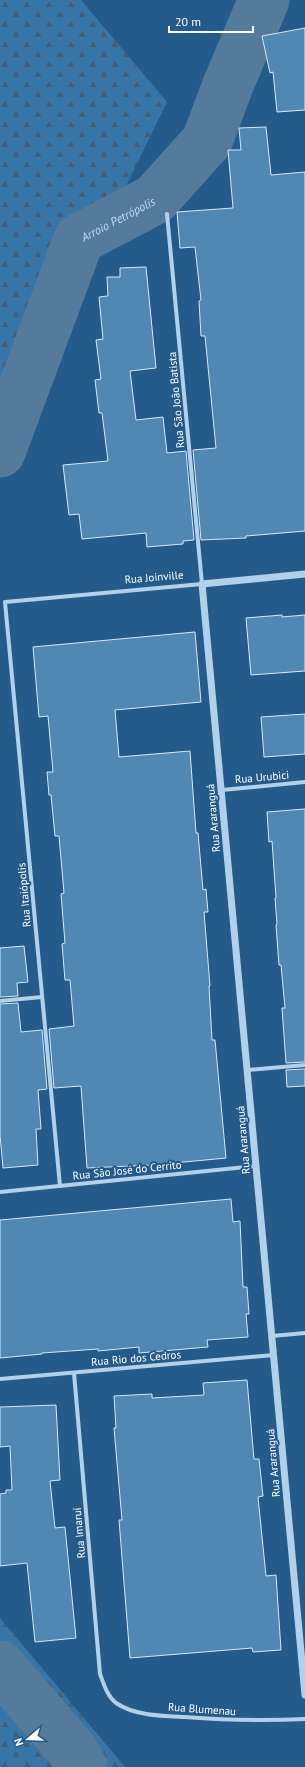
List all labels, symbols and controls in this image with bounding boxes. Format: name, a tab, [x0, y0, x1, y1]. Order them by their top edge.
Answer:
scale bar	[169, 8, 253, 34]
text: 20 m	[175, 14, 201, 29]
water label: Arroio Petrópolis	[77, 193, 158, 245]
street label: Rua São João Batista	[165, 351, 187, 449]
street label: Rua Joinville	[124, 567, 184, 587]
street label: Rua Urubici	[234, 768, 290, 786]
street label: Rua Araranguá	[203, 783, 223, 853]
street label: Rua Itaiópolis	[14, 862, 34, 928]
street label: Rua Araranguá	[233, 1105, 253, 1175]
street label: Rua São José do Cerrito	[72, 1157, 182, 1183]
street label: Rua Rio dos Cedros	[90, 1347, 182, 1369]
street label: Rua Araranguá	[263, 1428, 283, 1498]
street label: Rua Imaruí	[70, 1507, 88, 1559]
street label: Rua Blumenau	[167, 1700, 237, 1718]
north arrow	[8, 1719, 48, 1759]
text: N	[11, 1737, 26, 1748]

